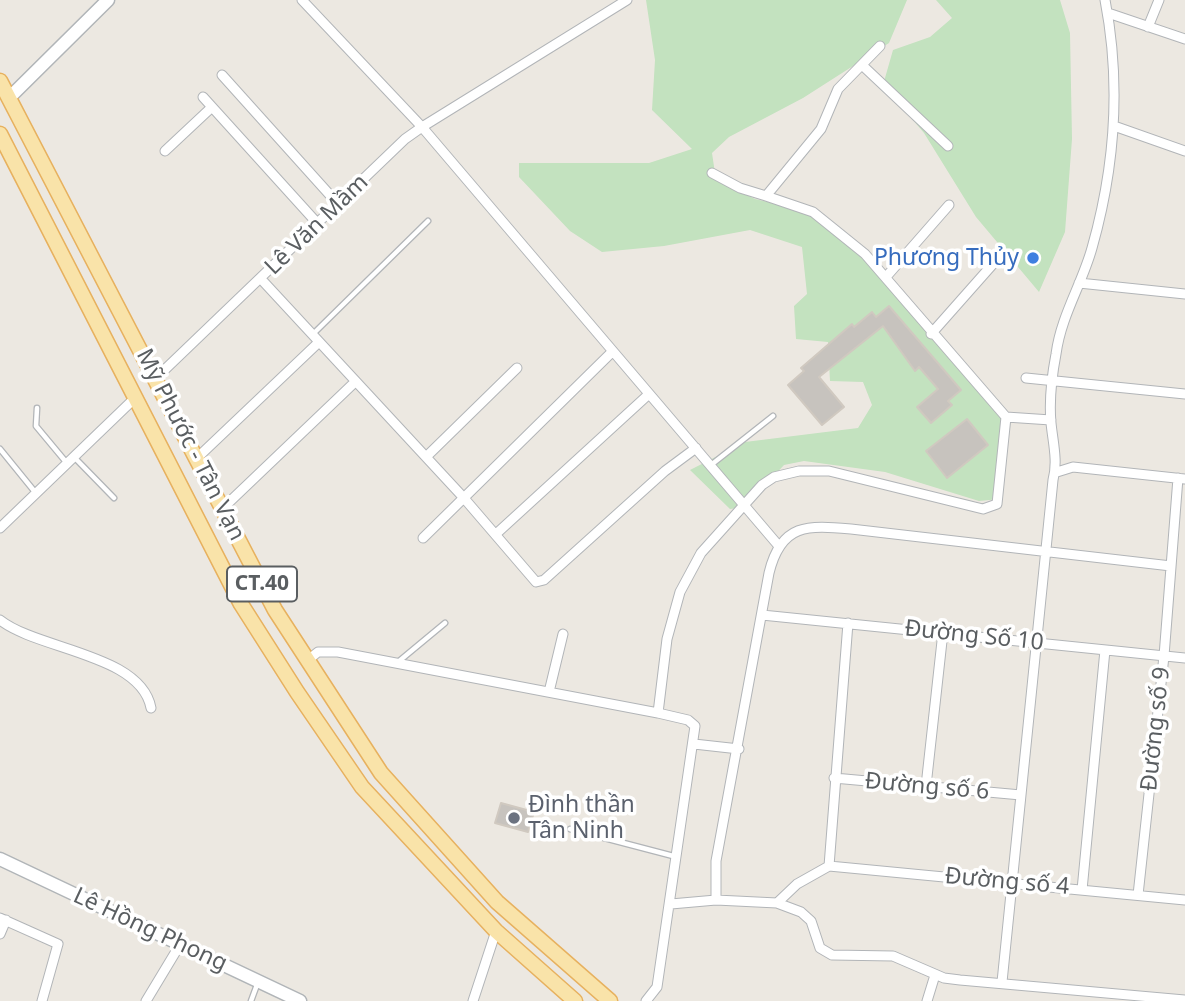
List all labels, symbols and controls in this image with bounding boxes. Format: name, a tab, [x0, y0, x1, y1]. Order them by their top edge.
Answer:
street label: Lê Văn Mầm	[260, 169, 374, 281]
place label: Phương Thủy	[874, 244, 1019, 272]
marker: Phương Thủy	[1025, 250, 1041, 266]
street label: Mỹ Phước - Tân Vạn	[130, 345, 250, 545]
road number: CT.40	[227, 566, 297, 602]
street label: Đường Số 10	[903, 615, 1045, 657]
street label: Đường số 9	[1136, 665, 1176, 793]
street label: Đường số 6	[864, 768, 990, 806]
place label: Đình thần Tân Ninh	[528, 791, 635, 845]
marker: Đình thần Tân Ninh	[506, 810, 522, 826]
street label: Đường số 4	[944, 863, 1070, 901]
street label: Lê Hồng Phong	[69, 882, 231, 978]

